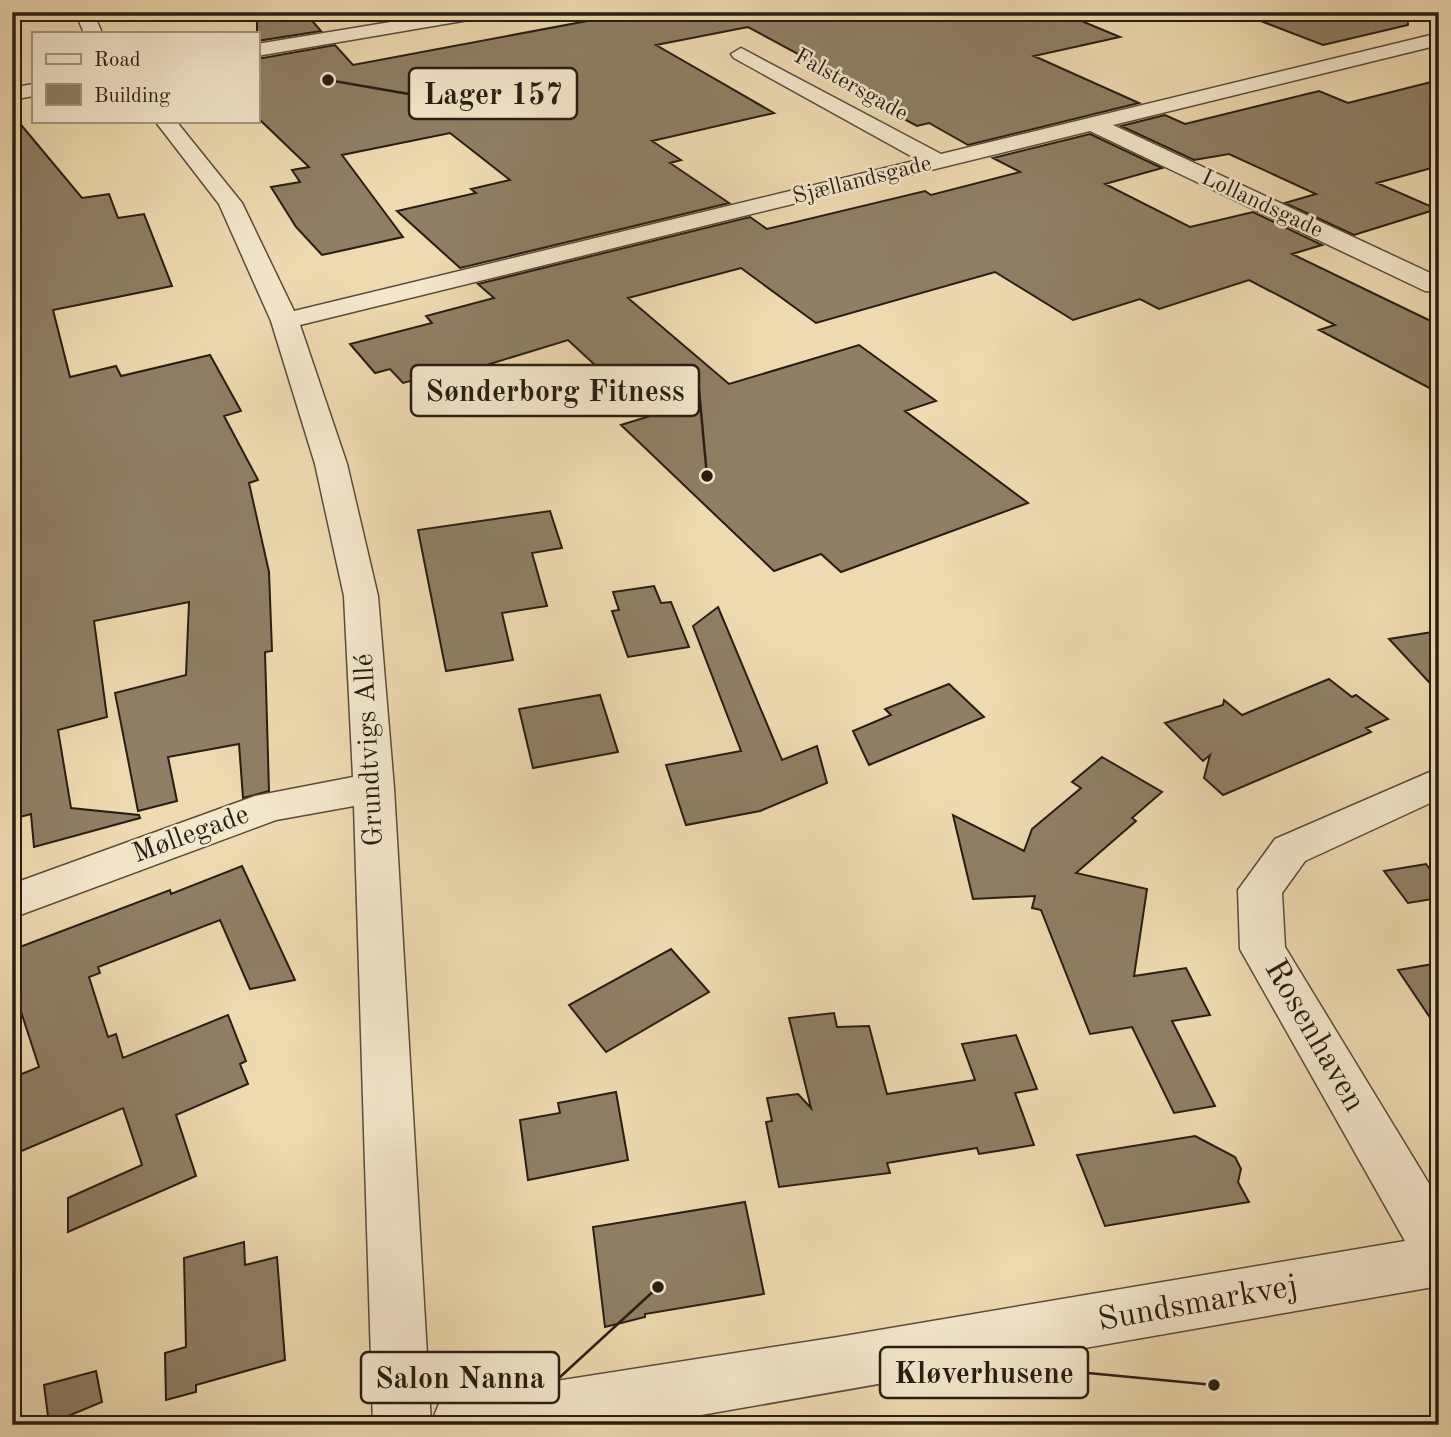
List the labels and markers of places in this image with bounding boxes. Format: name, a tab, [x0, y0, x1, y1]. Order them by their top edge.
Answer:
callout: Lager 157	[409, 68, 577, 119]
callout: Sønderborg Fitness	[411, 365, 699, 416]
callout: Kløverhusene	[880, 1347, 1088, 1398]
callout: Salon Nanna	[361, 1352, 559, 1403]

